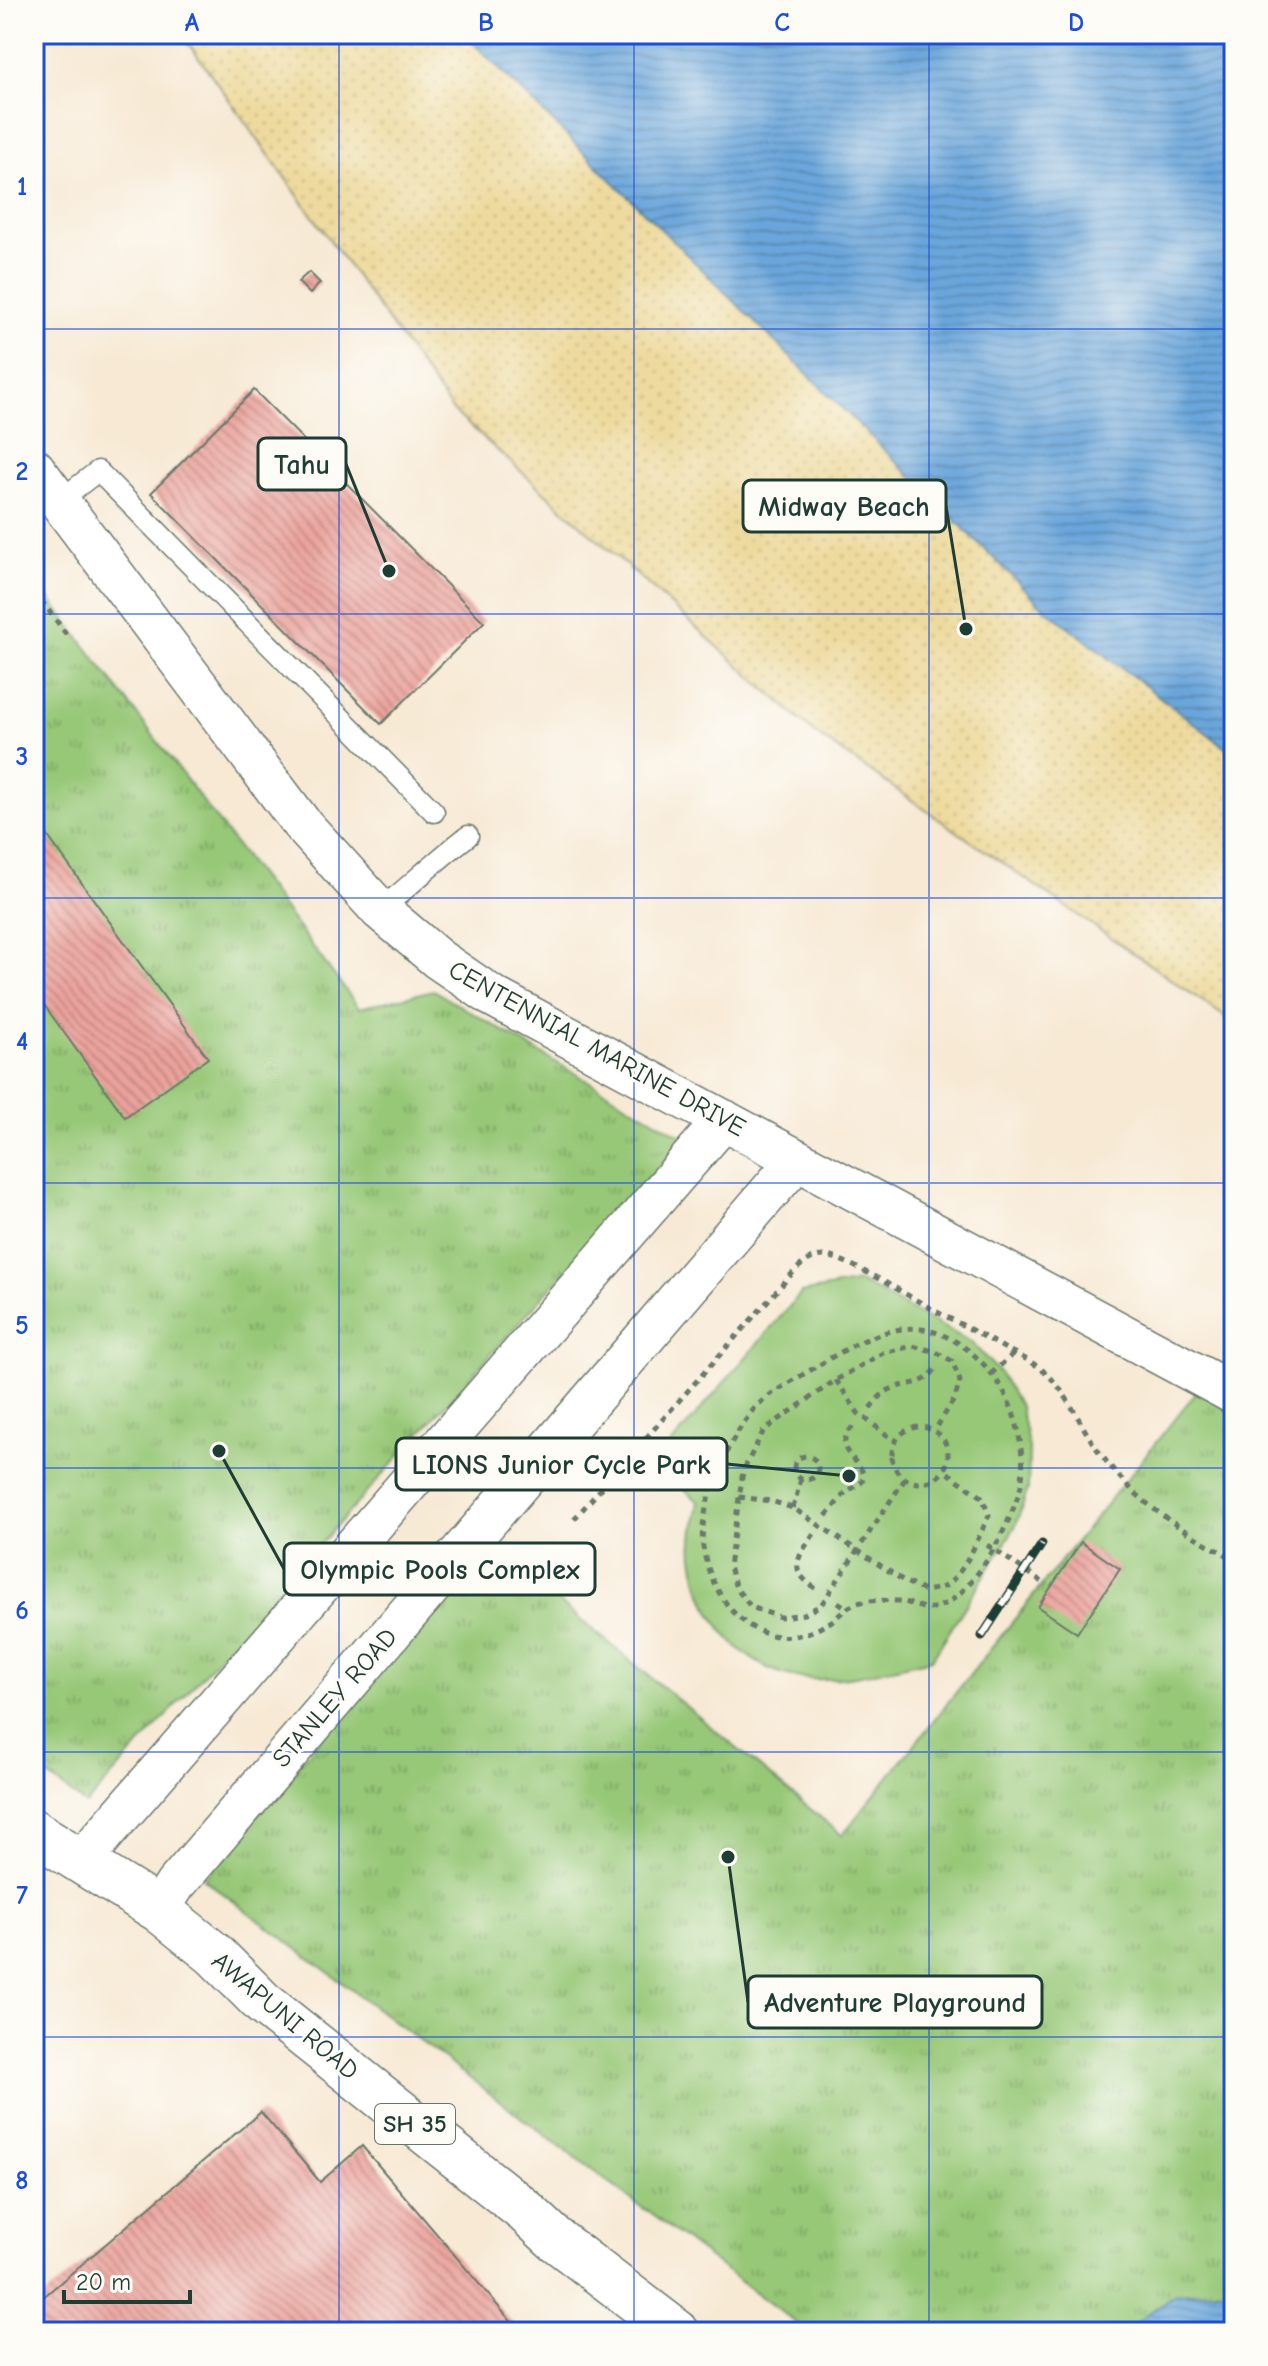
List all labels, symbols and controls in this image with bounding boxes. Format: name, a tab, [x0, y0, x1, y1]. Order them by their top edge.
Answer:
text: A	[185, 8, 200, 38]
text: B	[478, 8, 494, 38]
text: C	[774, 8, 790, 38]
text: D	[1068, 8, 1084, 38]
text: 1	[17, 172, 27, 202]
callout: Tahu	[258, 438, 346, 490]
text: Tahu	[274, 449, 330, 481]
text: 2	[16, 457, 28, 487]
callout: Midway Beach	[743, 480, 946, 532]
text: Midway Beach	[758, 491, 930, 523]
text: 3	[16, 742, 28, 772]
street label: CENTENNIAL MARINE DRIVE	[443, 955, 751, 1143]
text: 4	[16, 1027, 28, 1057]
text: 5	[15, 1311, 29, 1341]
callout: LIONS Junior Cycle Park	[396, 1438, 727, 1490]
text: LIONS Junior Cycle Park	[411, 1449, 711, 1481]
callout: Olympic Pools Complex	[284, 1543, 595, 1595]
text: Olympic Pools Complex	[300, 1554, 580, 1586]
text: 6	[15, 1596, 29, 1626]
street label: STANLEY ROAD	[266, 1622, 404, 1774]
text: 7	[16, 1881, 28, 1911]
street label: AWAPUNI ROAD	[206, 1946, 364, 2086]
callout: Adventure Playground	[748, 1976, 1042, 2028]
text: Adventure Playground	[764, 1987, 1026, 2019]
road number: SH 35	[375, 2104, 455, 2144]
text: 8	[15, 2166, 29, 2196]
scale bar	[64, 2254, 190, 2304]
text: 20 m	[76, 2268, 131, 2296]

